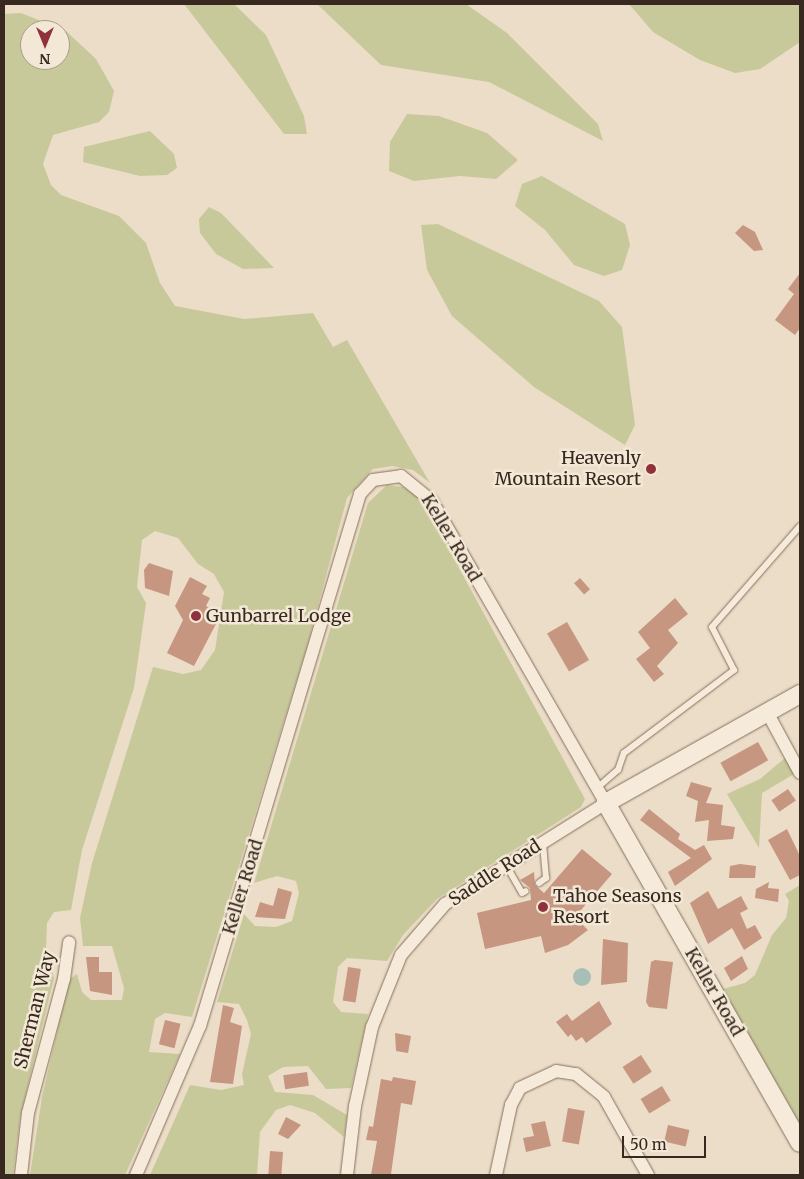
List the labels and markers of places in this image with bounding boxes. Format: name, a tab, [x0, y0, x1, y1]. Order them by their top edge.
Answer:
place label: Heavenly Mountain Resort	[495, 448, 641, 490]
marker: Heavenly Mountain Resort	[645, 463, 657, 475]
place label: Gunbarrel Lodge	[206, 605, 351, 627]
marker: Gunbarrel Lodge	[190, 610, 202, 622]
place label: Tahoe Seasons Resort	[553, 886, 682, 929]
marker: Tahoe Seasons Resort	[537, 901, 549, 913]

